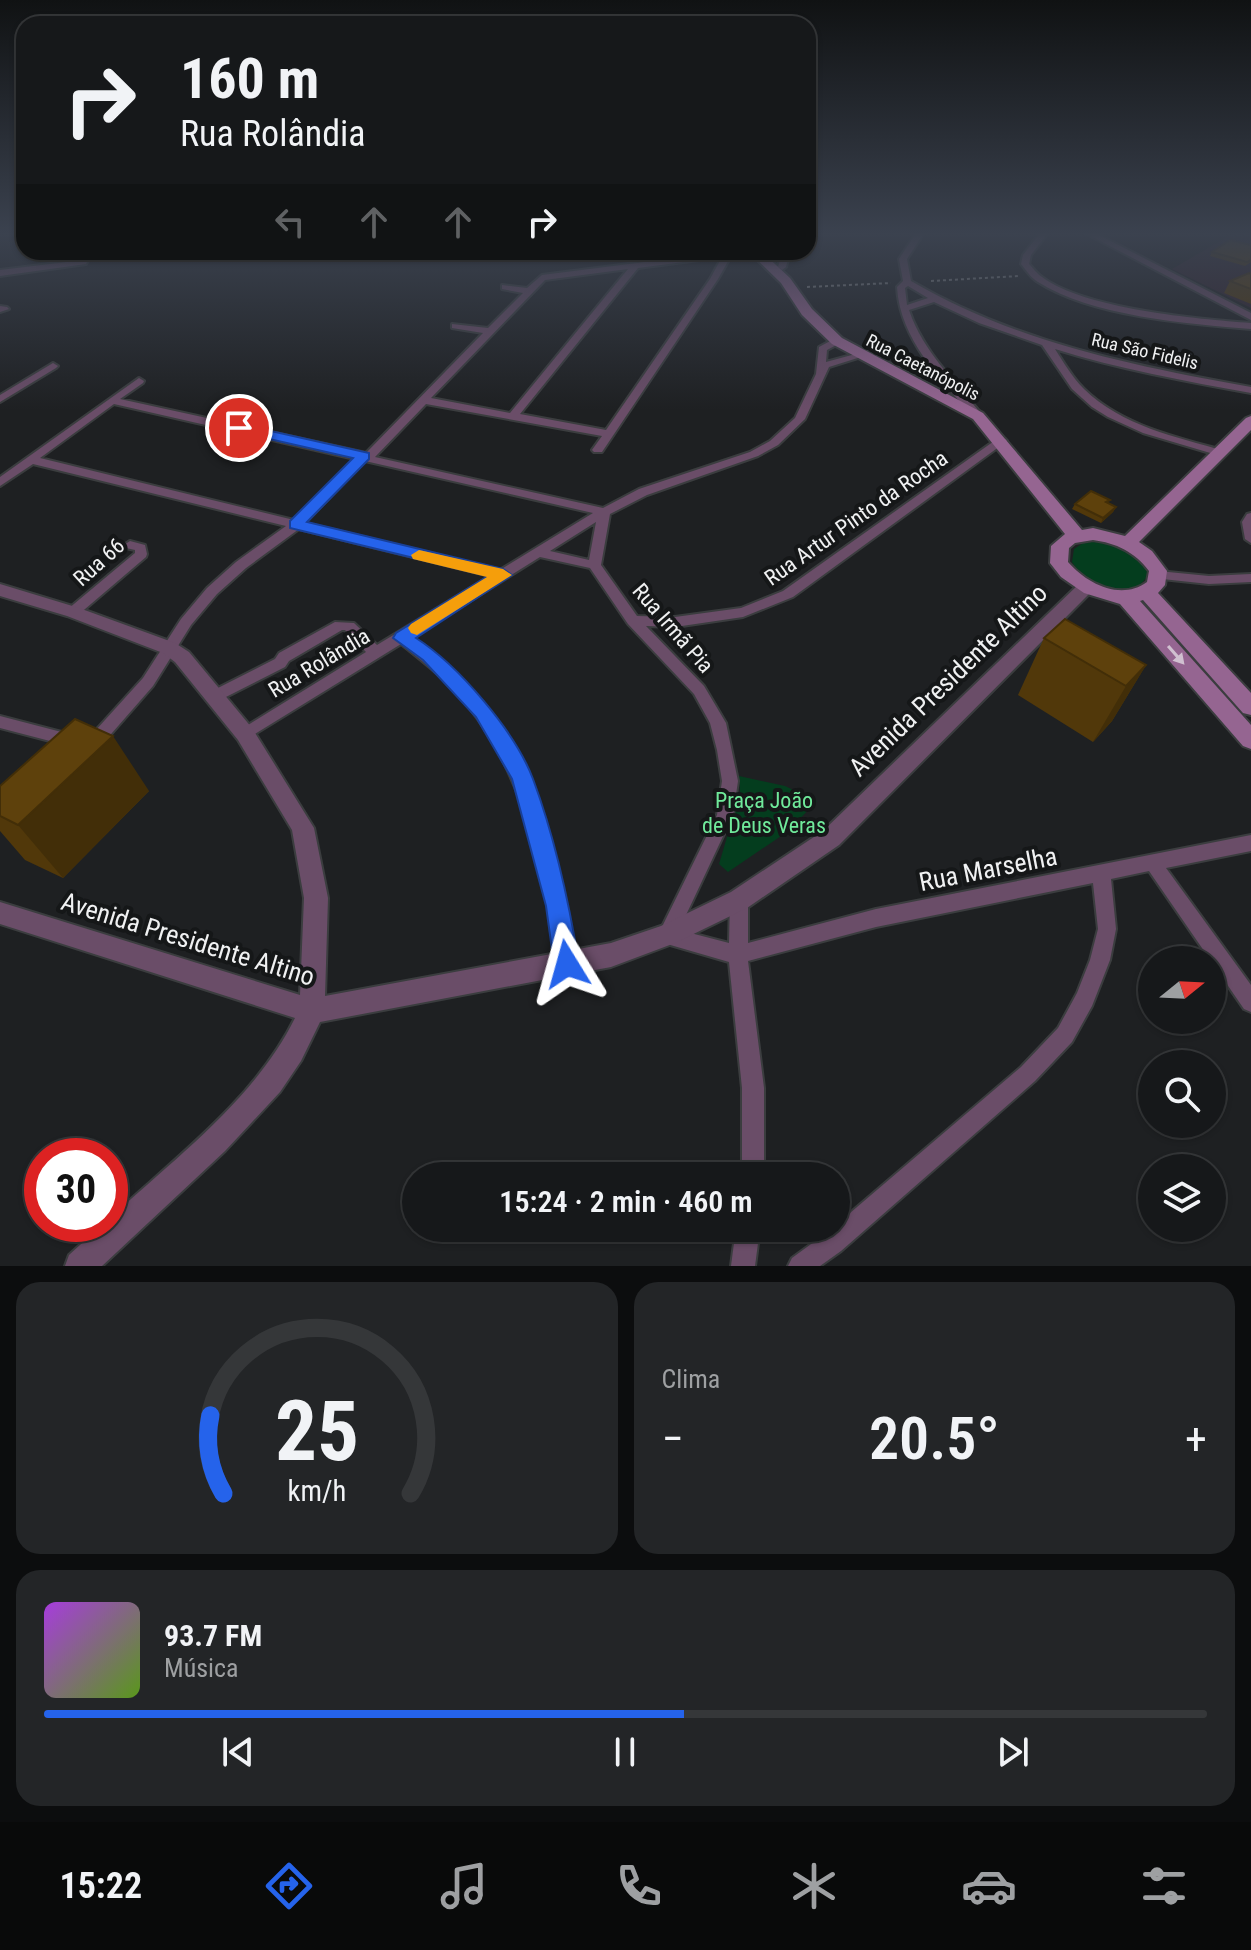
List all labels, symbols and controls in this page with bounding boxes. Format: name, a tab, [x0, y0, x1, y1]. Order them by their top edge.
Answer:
text: 160 m	[180, 46, 319, 112]
icon: right	[48, 48, 152, 152]
text: Rua Rolândia	[180, 113, 366, 155]
icon: left	[268, 200, 312, 244]
icon: ahead	[352, 200, 396, 244]
icon: ahead	[436, 200, 480, 244]
icon: right	[520, 200, 564, 244]
street label: Rua Caetanópolis	[863, 329, 983, 405]
street label: Rua São Fidelis	[1090, 329, 1200, 373]
pin	[205, 394, 273, 462]
icon: arrive	[217, 406, 261, 450]
street label: Rua Artur Pinto da Rocha	[760, 445, 952, 591]
street label: Rua 66	[68, 533, 130, 591]
street label: Rua Irmã Pia	[627, 578, 719, 678]
street label: Avenida Presidente Altino	[843, 578, 1053, 782]
street label: Rua Rolândia	[264, 623, 374, 703]
one-way arrow	[1167, 646, 1185, 665]
park label: Praça João de Deus Veras	[702, 788, 826, 838]
street label: Rua Marselha	[917, 841, 1059, 897]
street label: Avenida Presidente Altino	[58, 886, 318, 992]
position arrow	[525, 922, 609, 1006]
north arrow	[1138, 946, 1226, 1034]
map controls	[1138, 946, 1226, 1242]
button: search	[1138, 1050, 1226, 1138]
speed limit sign: 30	[24, 1138, 128, 1242]
button: layers	[1138, 1154, 1226, 1242]
text: 15:24 · 2 min · 460 m	[499, 1184, 753, 1219]
text: Clima	[662, 1364, 720, 1394]
text: 25	[275, 1383, 359, 1480]
text: 20.5°	[869, 1403, 1000, 1474]
text: −	[662, 1413, 684, 1465]
text: +	[1185, 1413, 1207, 1465]
text: km/h	[287, 1474, 346, 1508]
text: 93.7 FM	[164, 1618, 262, 1653]
text: Música	[164, 1653, 239, 1683]
icon: previous	[216, 1730, 260, 1774]
icon: pause	[603, 1730, 647, 1774]
icon: next	[991, 1730, 1035, 1774]
icon: directions	[261, 1858, 317, 1914]
icon: music	[436, 1858, 492, 1914]
icon: phone	[611, 1858, 667, 1914]
icon: climate	[786, 1858, 842, 1914]
icon: car	[961, 1858, 1017, 1914]
icon: filters	[1136, 1858, 1192, 1914]
text: 15:22	[59, 1865, 142, 1907]

